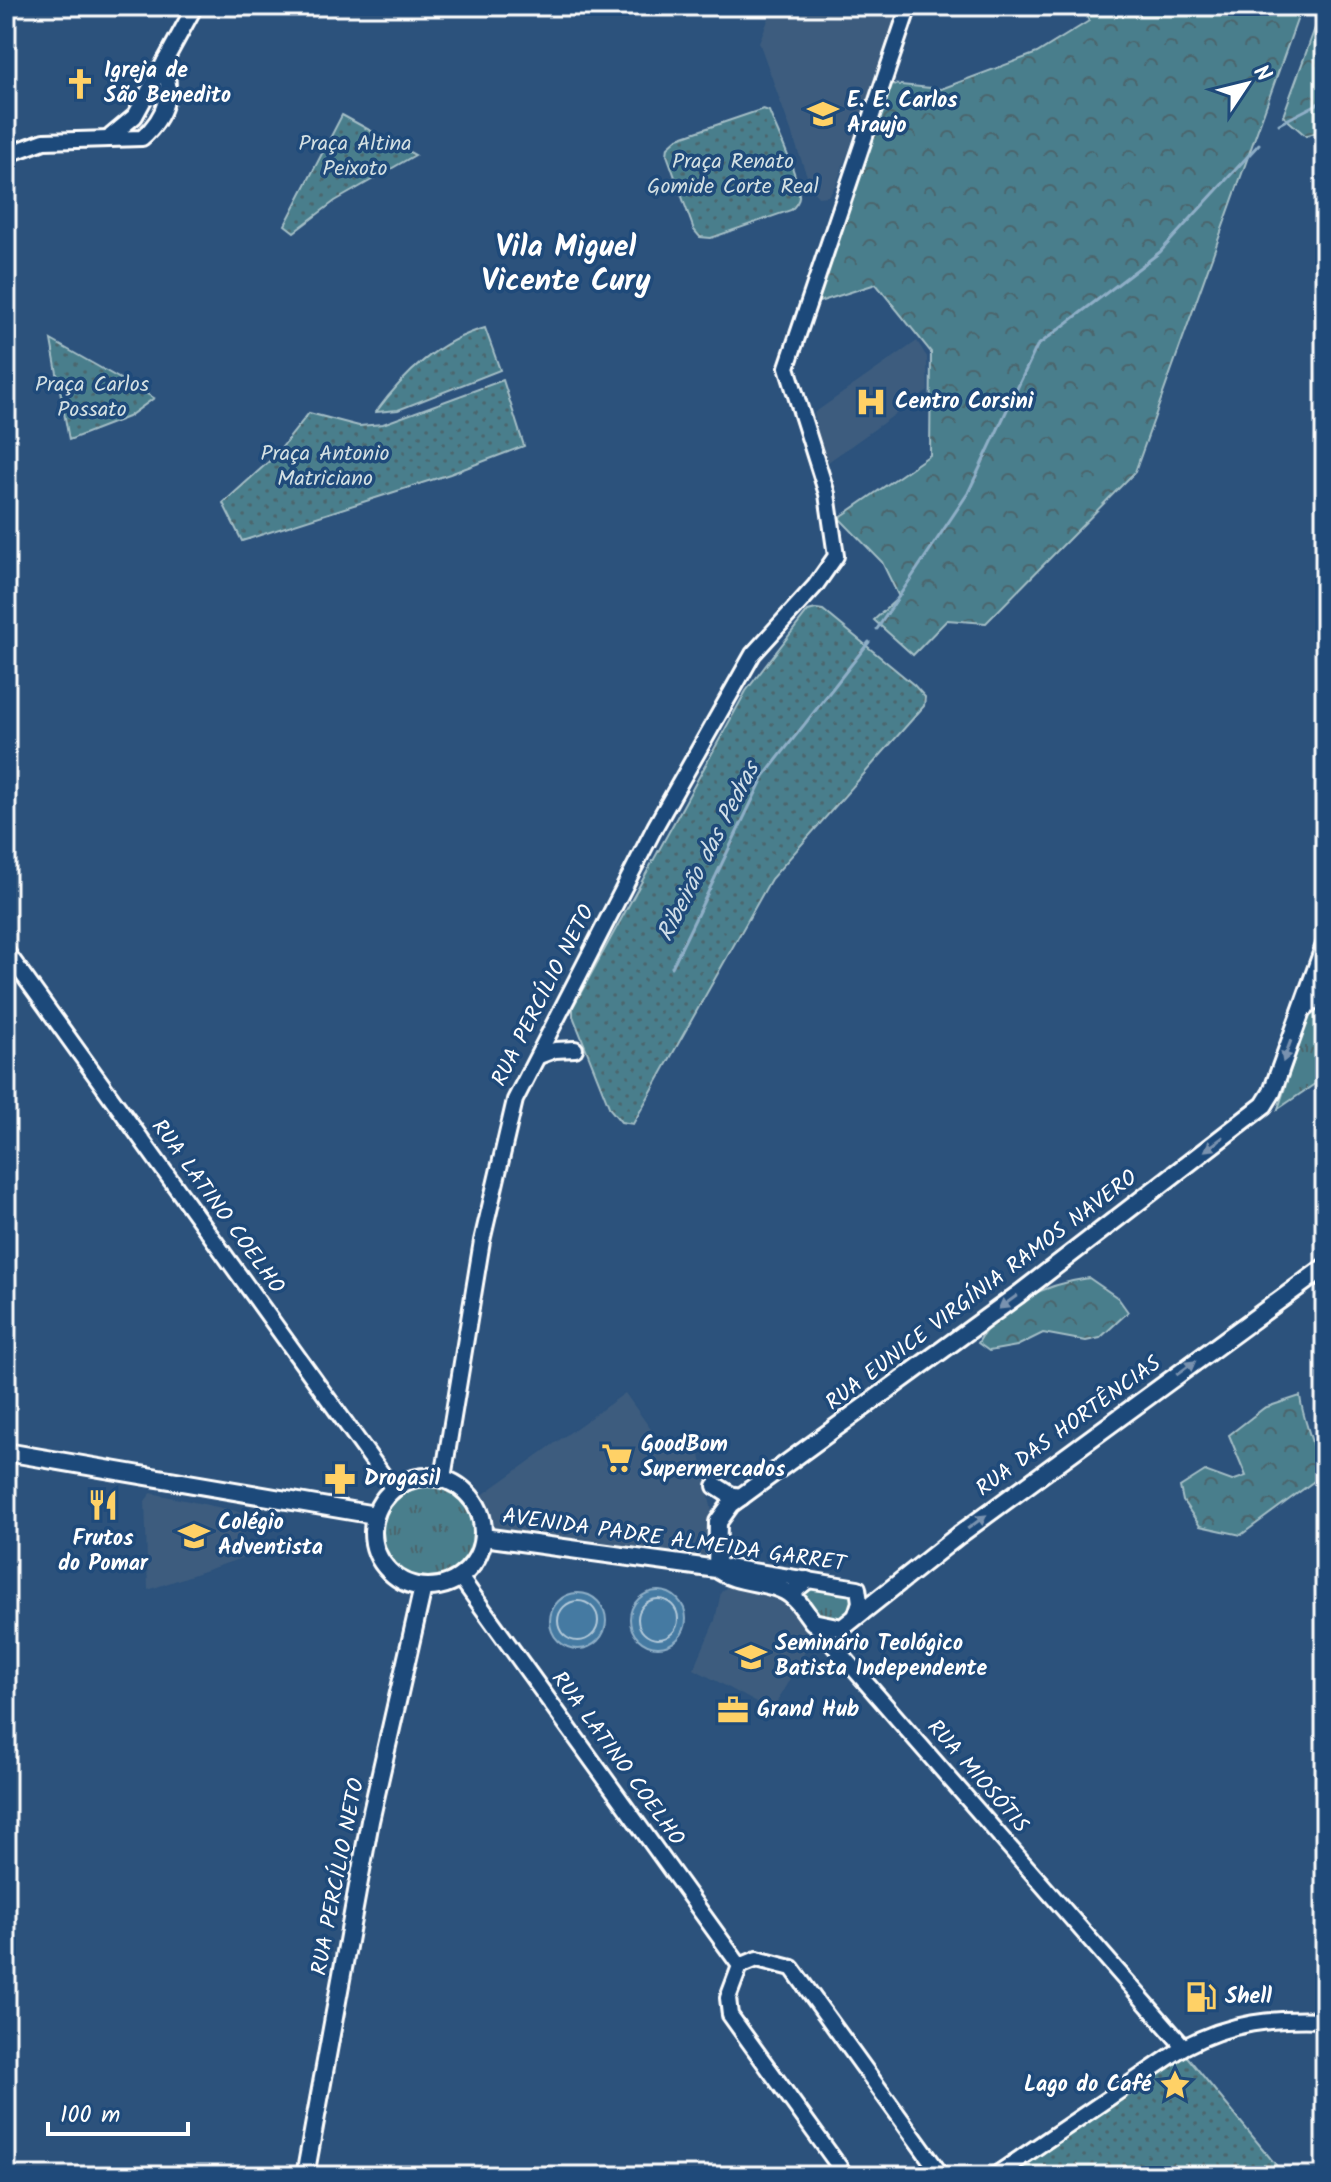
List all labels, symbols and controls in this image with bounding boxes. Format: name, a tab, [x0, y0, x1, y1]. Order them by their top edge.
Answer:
north arrow	[1207, 44, 1287, 124]
place label: Igreja de São Benedito	[104, 54, 231, 114]
text: N	[1243, 58, 1280, 90]
church icon: Igreja de São Benedito	[63, 67, 97, 101]
place label: E. E. Carlos Araujo	[847, 84, 958, 144]
school or university icon: E. E. Carlos Araujo	[806, 97, 840, 131]
park label: Praça Altina Peixoto	[298, 127, 412, 187]
park label: Praça Renato Gomide Corte Real	[647, 145, 820, 205]
district label: Vila Miguel Vicente Cury	[482, 224, 651, 306]
park label: Praça Carlos Possato	[35, 368, 150, 428]
hospital icon: Centro Corsini	[854, 385, 888, 419]
place label: Centro Corsini	[895, 385, 1035, 420]
park label: Praça Antonio Matriciano	[260, 437, 390, 497]
water label: Ribeirão das Pedras	[647, 753, 772, 949]
street label: RUA PERCÍLIO NETO	[483, 898, 605, 1093]
one-way arrow	[1280, 1040, 1293, 1064]
street label: RUA LATINO COELHO	[141, 1112, 293, 1302]
one-way arrow	[1204, 1136, 1225, 1151]
street label: RUA EUNICE VIRGÍNIA RAMOS NAVERO	[818, 1161, 1146, 1420]
one-way arrow	[997, 1293, 1018, 1309]
street label: RUA DAS HORTÊNCIAS	[969, 1347, 1169, 1506]
one-way arrow	[1176, 1361, 1196, 1377]
place label: GoodBom Supermercados	[641, 1428, 786, 1488]
supermarket icon: GoodBom Supermercados	[600, 1441, 634, 1475]
pharmacy icon: Drogasil	[323, 1462, 357, 1496]
place label: Drogasil	[364, 1462, 440, 1497]
restaurant icon: Frutos do Pomar	[86, 1488, 120, 1522]
street label: AVENIDA PADRE ALMEIDA GARRET	[500, 1500, 850, 1583]
place label: Colégio Adventista	[218, 1506, 323, 1566]
one-way arrow	[966, 1515, 987, 1531]
school or university icon: Colégio Adventista	[177, 1519, 211, 1553]
place label: Frutos do Pomar	[58, 1522, 149, 1582]
place label: Seminário Teológico Batista Independente	[775, 1627, 988, 1687]
school or university icon: Seminário Teológico Batista Independente	[734, 1640, 768, 1674]
street label: RUA LATINO COELHO	[541, 1664, 693, 1854]
office icon: Grand Hub	[716, 1693, 750, 1727]
place label: Grand Hub	[757, 1693, 859, 1728]
street label: RUA MIOSÓTIS	[917, 1712, 1037, 1842]
street label: RUA PERCÍLIO NETO	[303, 1775, 375, 1979]
fuel station icon: Shell	[1184, 1980, 1218, 2014]
place label: Shell	[1225, 1980, 1272, 2015]
place label: Lago do Café	[1024, 2068, 1152, 2103]
place icon: Lago do Café	[1158, 2068, 1192, 2102]
scale bar	[48, 2086, 188, 2136]
text: 100 m	[60, 2096, 120, 2135]

